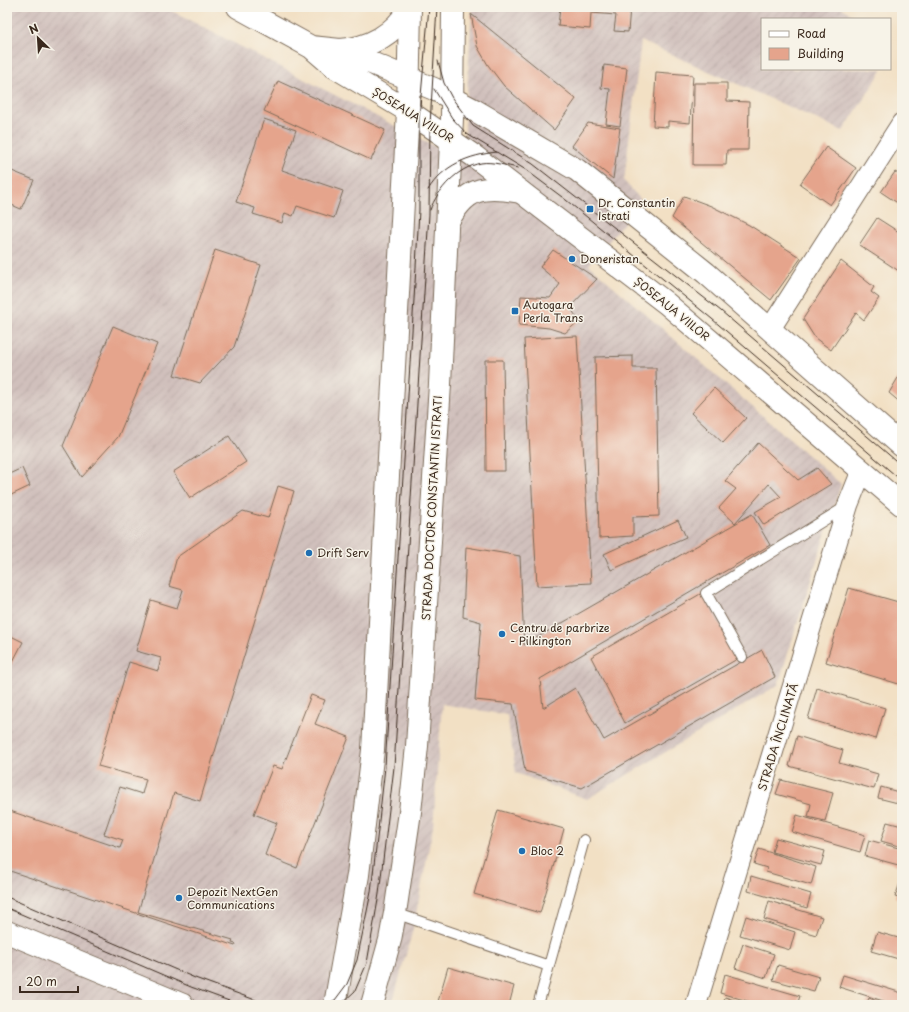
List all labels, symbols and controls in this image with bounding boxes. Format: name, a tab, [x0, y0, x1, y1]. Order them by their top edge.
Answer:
north arrow	[18, 18, 58, 58]
legend	[761, 18, 891, 70]
text: N	[26, 19, 41, 38]
text: Road	[797, 24, 826, 42]
text: Building	[797, 44, 844, 62]
street label: ȘOSEAUA VIILOR	[369, 83, 457, 146]
place label: Dr. Constantin Istrati	[598, 194, 675, 224]
marker: Dr. Constantin Istrati	[585, 204, 595, 214]
place label: Doneristan	[580, 250, 639, 267]
marker: Doneristan	[567, 254, 577, 264]
street label: ȘOSEAUA VIILOR	[631, 273, 714, 345]
place label: Autogara Perla Trans	[523, 296, 583, 326]
marker: Autogara Perla Trans	[510, 306, 520, 316]
street label: STRADA DOCTOR CONSTANTIN ISTRATI	[417, 395, 446, 621]
place label: Drift Serv	[317, 544, 369, 561]
marker: Drift Serv	[304, 548, 314, 558]
place label: Centru de parbrize - Pilkington	[510, 619, 610, 649]
marker: Centru de parbrize - Pilkington	[497, 629, 507, 639]
street label: STRADA ÎNCLINATĂ	[753, 681, 802, 793]
place label: Bloc 2	[530, 842, 564, 859]
marker: Bloc 2	[517, 846, 527, 856]
place label: Depozit NextGen Communications	[187, 883, 278, 913]
marker: Depozit NextGen Communications	[174, 893, 184, 903]
scale bar	[20, 968, 78, 994]
text: 20 m	[26, 972, 57, 990]

